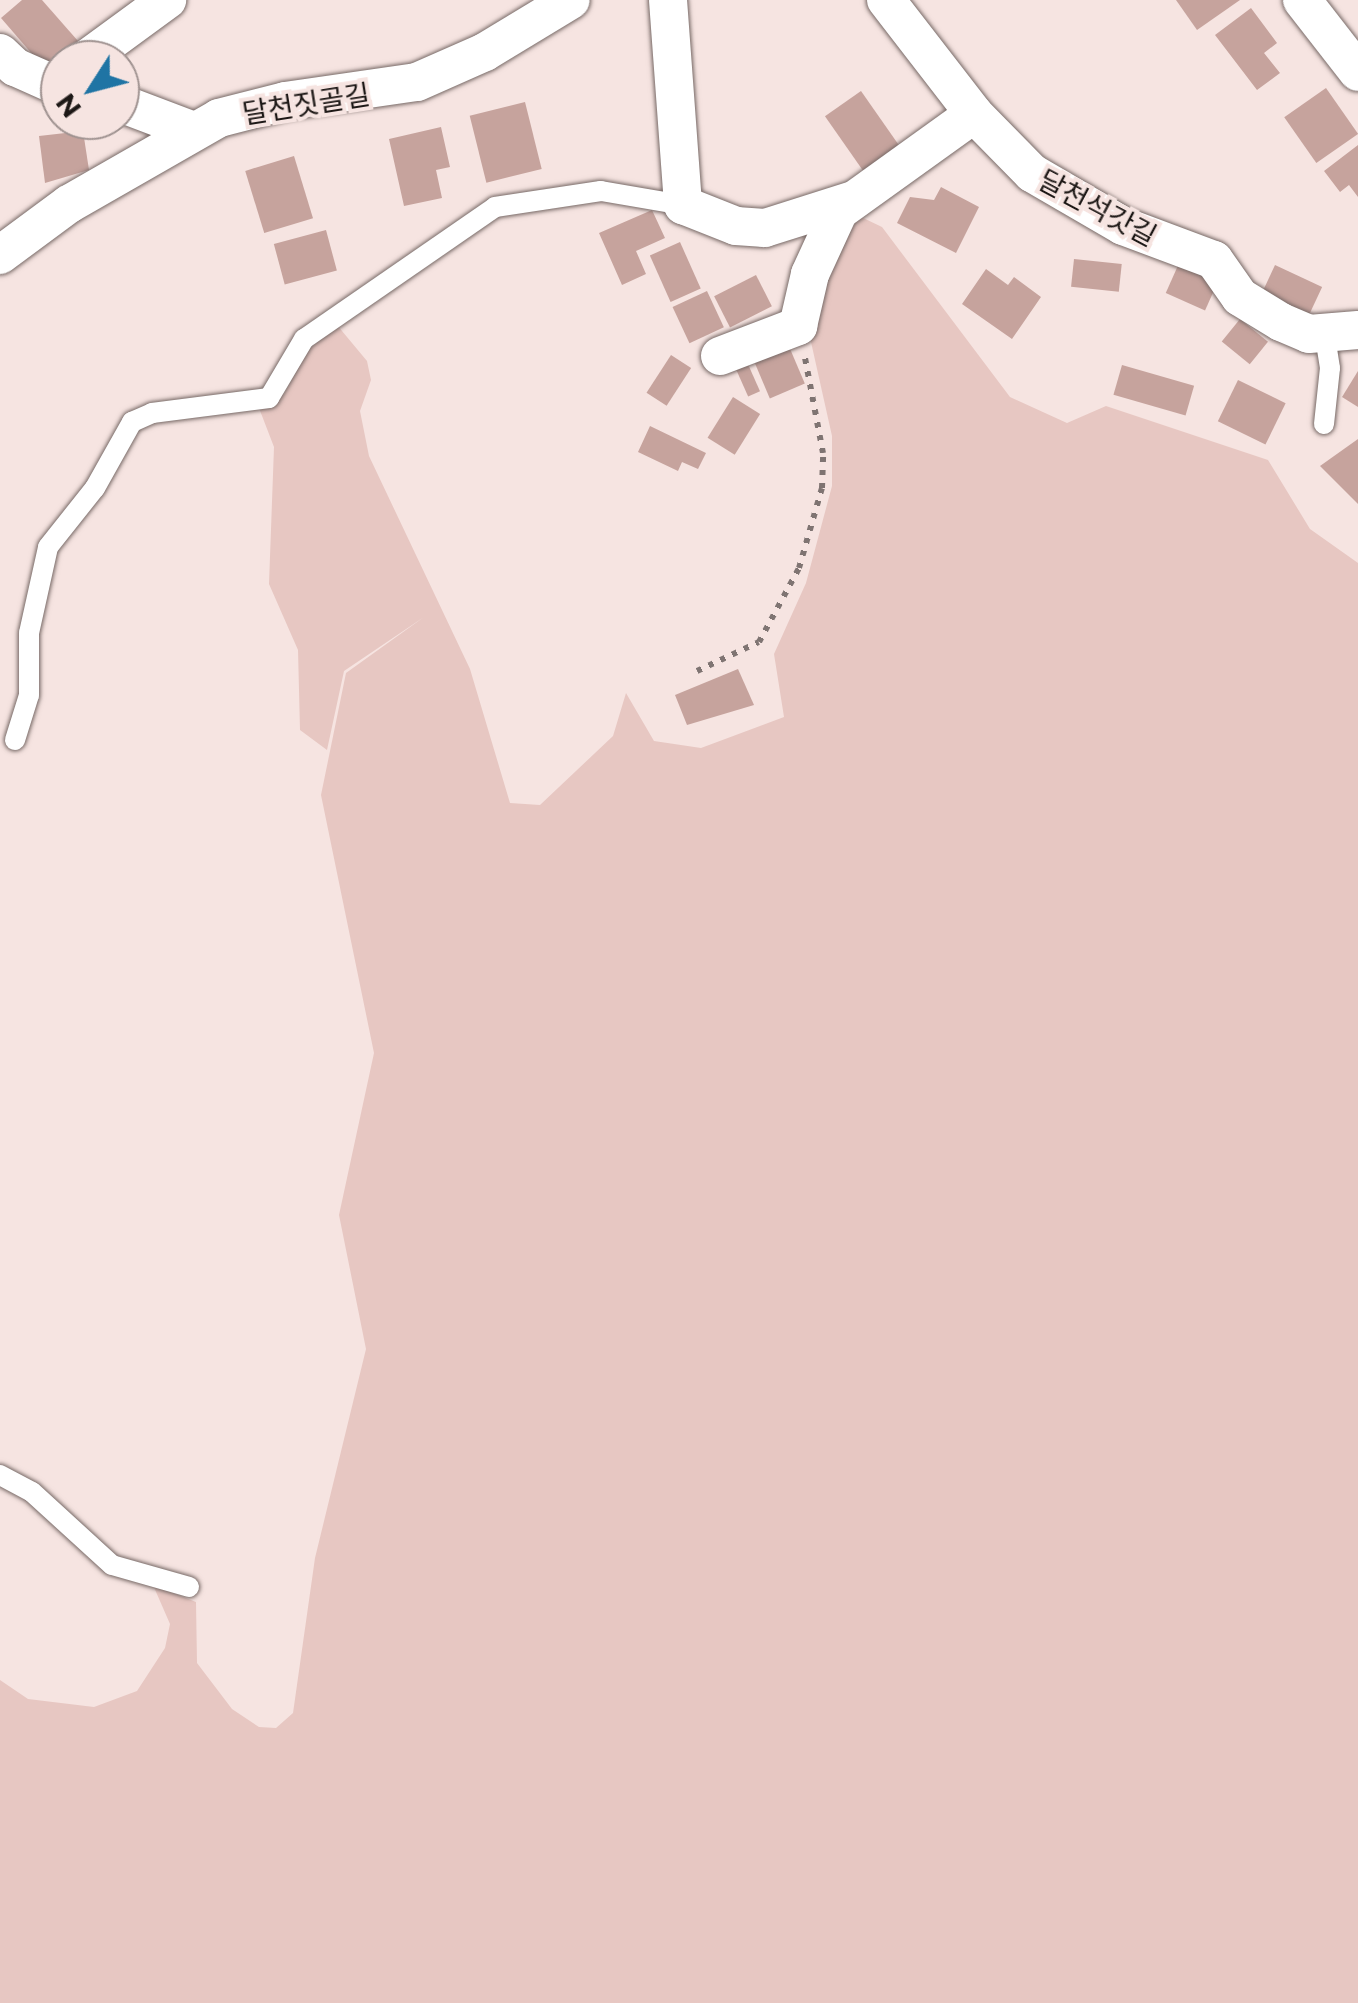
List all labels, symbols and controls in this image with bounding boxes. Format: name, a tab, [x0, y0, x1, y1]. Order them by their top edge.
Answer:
north arrow	[40, 40, 140, 140]
street label: 달천짓골길	[240, 76, 372, 130]
text: N	[47, 88, 87, 125]
street label: 달천석갓길	[1033, 162, 1163, 252]

